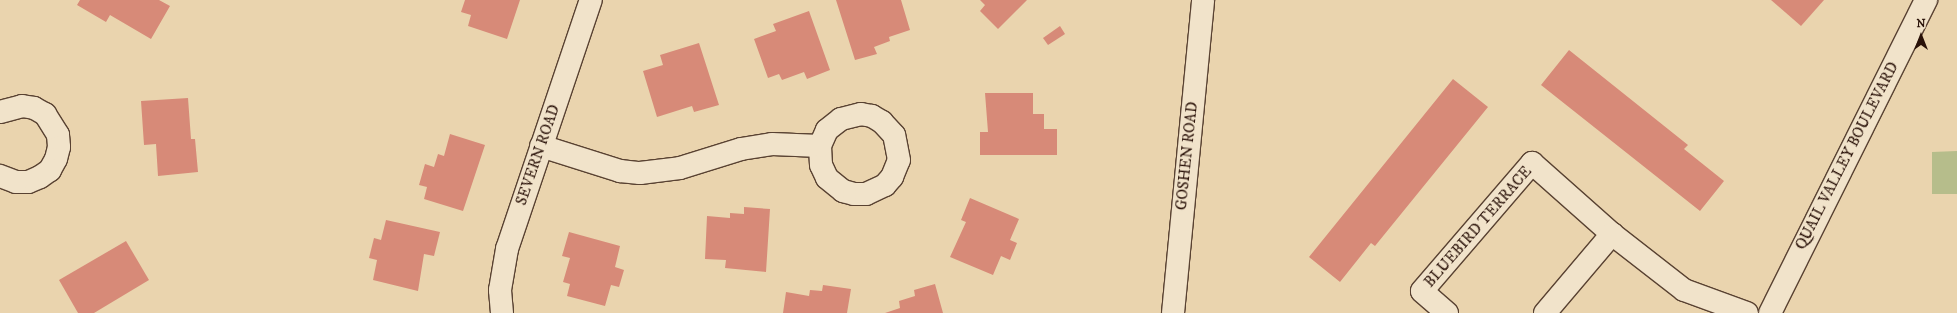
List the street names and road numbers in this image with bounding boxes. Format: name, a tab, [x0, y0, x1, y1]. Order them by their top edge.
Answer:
street label: QUAIL VALLEY BOULEVARD	[1792, 59, 1902, 253]
street label: GOSHEN ROAD	[1172, 101, 1202, 211]
street label: SEVERN ROAD	[512, 102, 564, 208]
street label: BLUEBIRD TERRACE	[1421, 163, 1535, 291]

